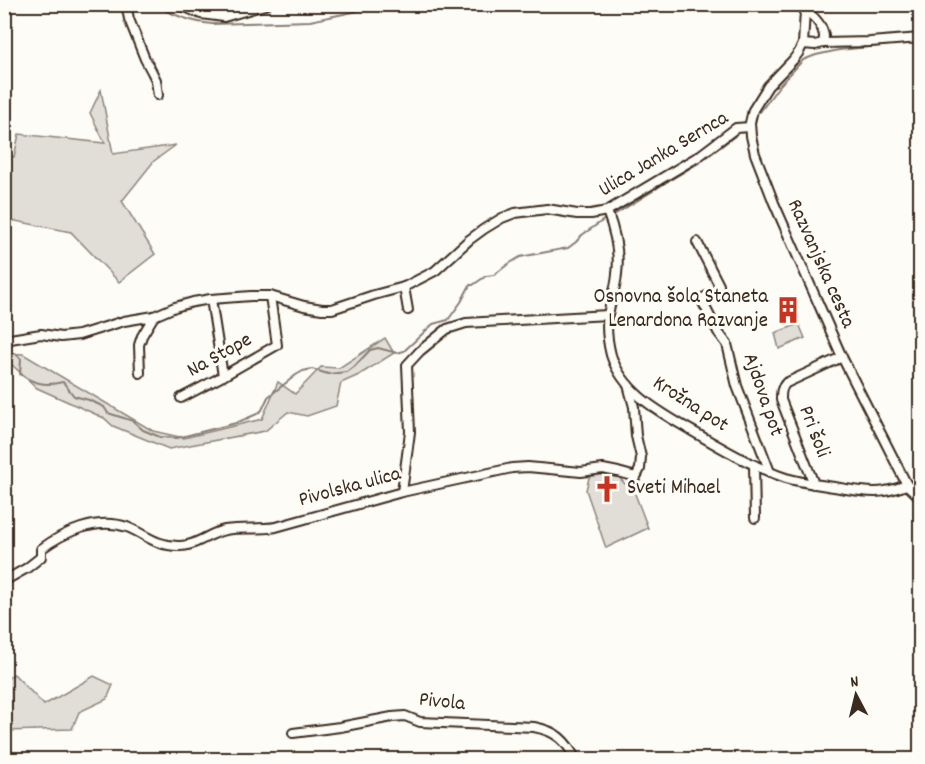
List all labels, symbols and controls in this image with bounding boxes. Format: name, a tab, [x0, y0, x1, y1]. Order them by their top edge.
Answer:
street label: Ulica Janka Sernca	[593, 104, 736, 206]
street label: Razvanjska cesta	[778, 195, 862, 334]
place label: Osnovna šola Staneta Lenardona Razvanje	[593, 283, 769, 337]
building icon: Osnovna šola Staneta Lenardona Razvanje	[773, 295, 803, 325]
street label: Na Stope	[182, 326, 258, 386]
street label: Ajdova pot	[734, 349, 790, 441]
street label: Krožna pot	[646, 369, 734, 441]
street label: Pri šoli	[789, 402, 837, 462]
street label: Pivolska ulica	[296, 460, 406, 516]
church icon: Sveti Mihael	[592, 474, 622, 504]
place label: Sveti Mihael	[627, 474, 721, 504]
north arrow	[826, 665, 886, 725]
text: N	[849, 671, 860, 694]
street label: Pivola	[417, 686, 468, 720]

